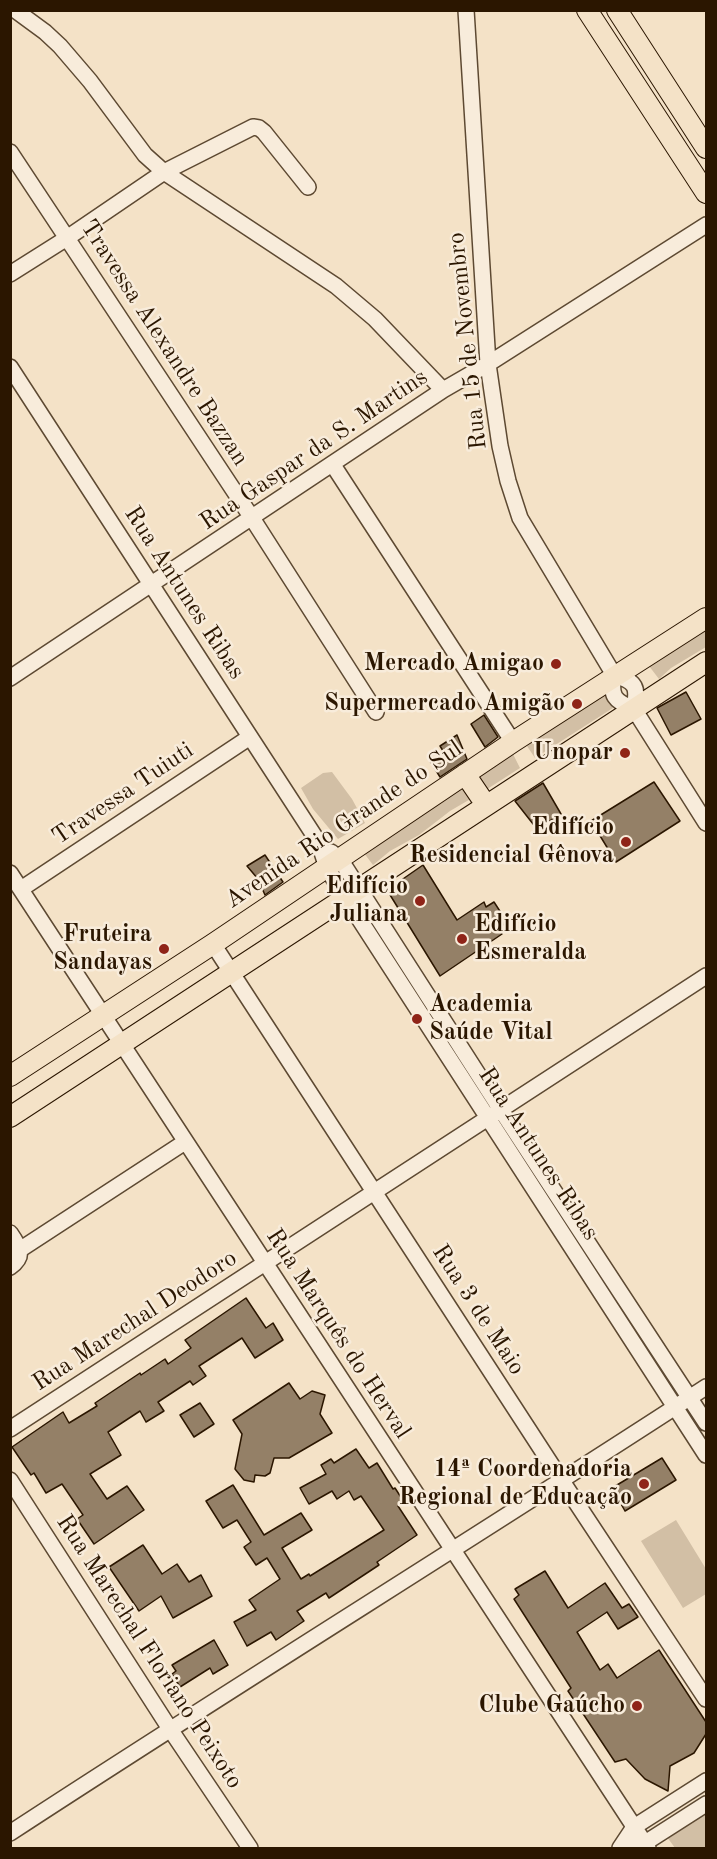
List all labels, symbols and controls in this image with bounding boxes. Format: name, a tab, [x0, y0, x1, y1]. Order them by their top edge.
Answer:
street label: Travessa Alexandre Bazzan	[74, 215, 254, 471]
street label: Rua 15 de Novembro	[442, 231, 494, 451]
street label: Rua Gaspar da S. Martins	[195, 363, 433, 537]
street label: Rua Antunes Ribas	[117, 501, 251, 685]
place label: Mercado Amigao	[364, 650, 544, 678]
marker: Mercado Amigao	[549, 657, 563, 671]
place label: Supermercado Amigão	[324, 690, 565, 718]
marker: Supermercado Amigão	[570, 697, 584, 711]
street label: Avenida Rio Grande do Sul	[220, 735, 468, 915]
street label: Travessa Tuiuti	[47, 736, 199, 852]
place label: Unopar	[533, 739, 613, 767]
marker: Unopar	[618, 746, 632, 760]
place label: Edifício Residencial Gênova	[409, 814, 614, 870]
marker: Edifício Residencial Gênova	[619, 835, 633, 849]
place label: Edifício Juliana	[325, 873, 408, 929]
marker: Edifício Juliana	[413, 894, 427, 908]
place label: Edifício Esmeralda	[474, 911, 587, 967]
place label: Fruteira Sandayas	[53, 921, 152, 977]
marker: Edifício Esmeralda	[455, 932, 469, 946]
marker: Fruteira Sandayas	[157, 942, 171, 956]
place label: Academia Saúde Vital	[429, 991, 553, 1047]
marker: Academia Saúde Vital	[410, 1012, 424, 1026]
street label: Rua Antunes Ribas	[471, 1062, 605, 1246]
street label: Rua Marquês do Herval	[259, 1224, 417, 1444]
street label: Rua 3 de Maio	[425, 1239, 531, 1381]
street label: Rua Marechal Deodoro	[27, 1244, 243, 1398]
place label: 14ª Coordenadoria Regional de Educação	[398, 1456, 632, 1512]
marker: 14ª Coordenadoria Regional de Educação	[637, 1477, 651, 1491]
street label: Rua Marechal Floriano Peixoto	[49, 1510, 249, 1794]
place label: Clube Gaúcho	[478, 1692, 625, 1720]
marker: Clube Gaúcho	[630, 1699, 644, 1713]

